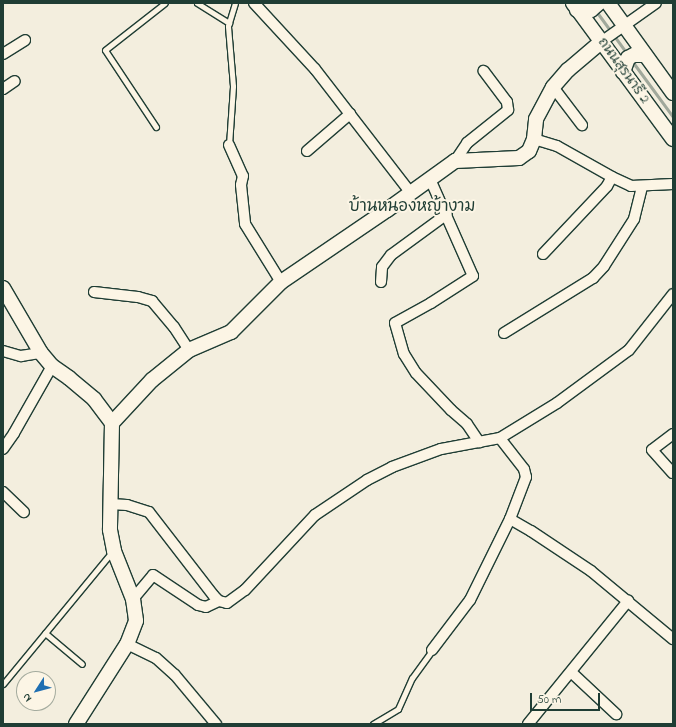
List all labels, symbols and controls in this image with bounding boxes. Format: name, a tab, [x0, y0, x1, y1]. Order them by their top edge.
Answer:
street label: ถนนสุรนารี 2	[593, 35, 653, 107]
district label: บ้านหนองหญ้างาม	[349, 197, 475, 217]
north arrow	[16, 671, 56, 711]
scale bar	[532, 685, 602, 711]
text: N	[18, 690, 36, 705]
text: 50 m	[537, 691, 561, 709]

